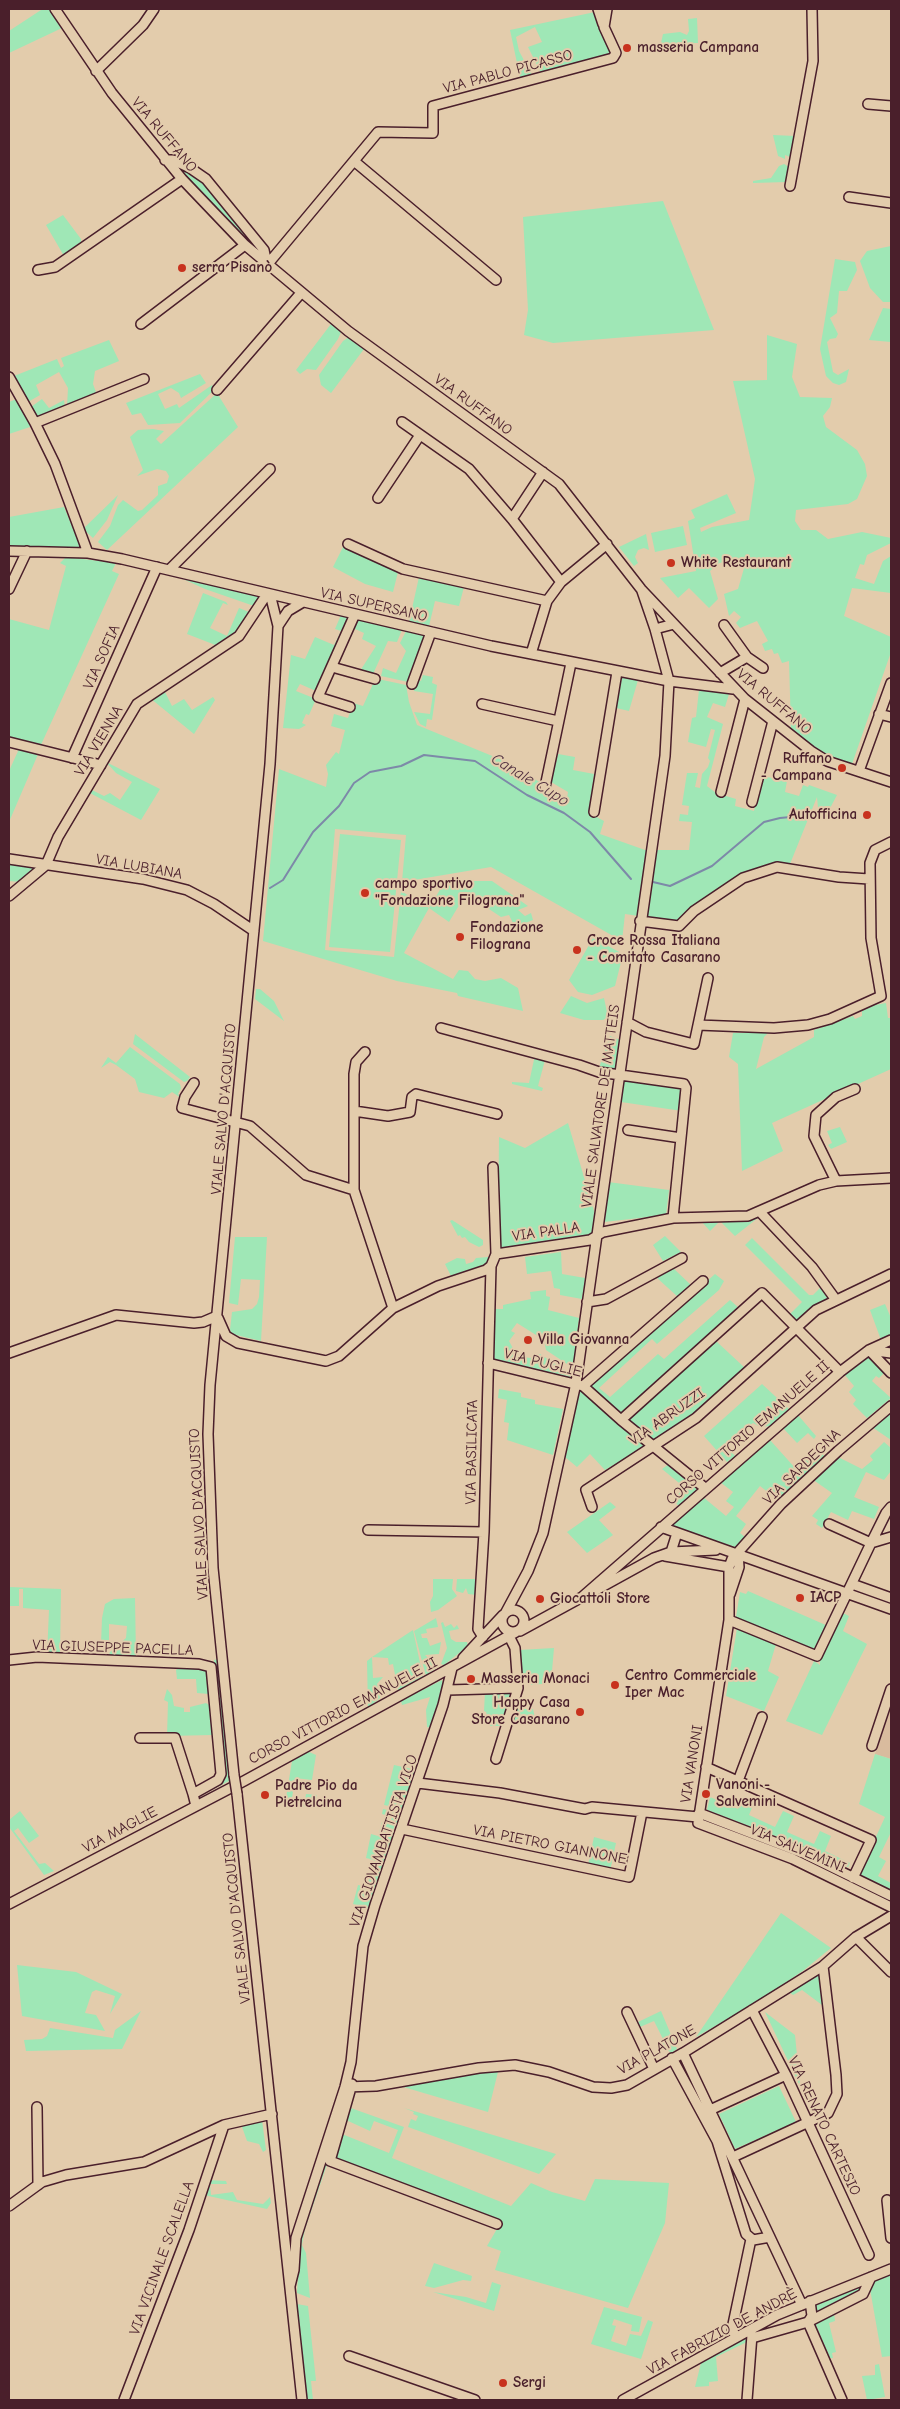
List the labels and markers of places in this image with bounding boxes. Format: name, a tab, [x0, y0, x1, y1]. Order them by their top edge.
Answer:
place label: masseria Campana	[637, 39, 759, 57]
marker: masseria Campana	[621, 42, 633, 54]
place label: serra Pisanò	[192, 259, 272, 277]
marker: serra Pisanò	[176, 262, 188, 274]
place label: White Restaurant	[681, 554, 791, 572]
marker: White Restaurant	[665, 557, 677, 569]
place label: Ruffano - Campana	[761, 750, 832, 785]
marker: Ruffano - Campana	[836, 762, 848, 774]
place label: Autofficina	[789, 806, 857, 824]
marker: Autofficina	[861, 809, 873, 821]
place label: campo sportivo "Fondazione Filograna"	[375, 875, 524, 910]
marker: campo sportivo "Fondazione Filograna"	[359, 887, 371, 899]
place label: Fondazione Filograna	[470, 919, 543, 954]
marker: Fondazione Filograna	[454, 931, 466, 943]
place label: Croce Rossa Italiana - Comitato Casarano	[587, 932, 720, 967]
marker: Croce Rossa Italiana - Comitato Casarano	[571, 944, 583, 956]
place label: Villa Giovanna	[538, 1331, 629, 1349]
marker: Villa Giovanna	[522, 1334, 534, 1346]
place label: IACP	[810, 1589, 841, 1607]
place label: Giocattoli Store	[550, 1590, 650, 1608]
marker: IACP	[794, 1592, 806, 1604]
marker: Giocattoli Store	[534, 1593, 546, 1605]
place label: Centro Commerciale Iper Mac	[625, 1667, 756, 1702]
place label: Masseria Monaci	[481, 1670, 590, 1688]
marker: Masseria Monaci	[465, 1673, 477, 1685]
marker: Centro Commerciale Iper Mac	[609, 1679, 621, 1691]
place label: Happy Casa Store Casarano	[471, 1694, 570, 1729]
marker: Happy Casa Store Casarano	[574, 1706, 586, 1718]
place label: Vanoni - Salvemini	[716, 1776, 776, 1811]
place label: Padre Pio da Pietrelcina	[275, 1777, 358, 1812]
marker: Vanoni - Salvemini	[700, 1788, 712, 1800]
marker: Padre Pio da Pietrelcina	[259, 1789, 271, 1801]
place label: Sergi	[513, 2374, 546, 2392]
marker: Sergi	[497, 2377, 509, 2389]

